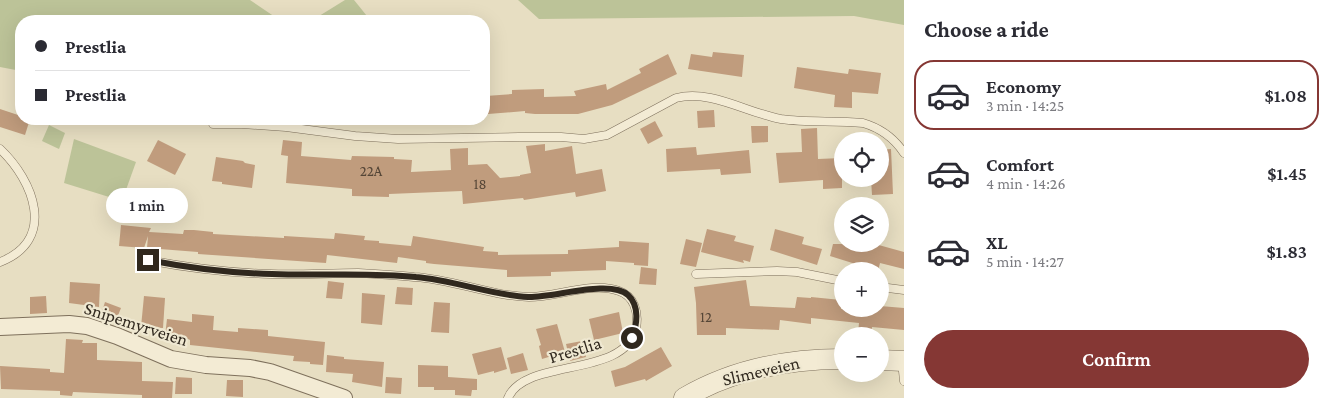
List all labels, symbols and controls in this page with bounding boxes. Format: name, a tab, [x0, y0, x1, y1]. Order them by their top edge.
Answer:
text: Choose a ride	[924, 17, 1049, 42]
text: Prestlia	[65, 36, 126, 57]
icon: car	[926, 73, 971, 118]
text: Economy	[986, 76, 1061, 97]
text: Prestlia	[65, 84, 126, 105]
text: $1.08	[1265, 85, 1307, 106]
text: 3 min · 14:25	[986, 97, 1064, 114]
map controls	[834, 132, 889, 382]
button: locate	[834, 132, 889, 187]
icon: car	[926, 151, 971, 196]
text: Comfort	[986, 154, 1054, 175]
house number: 22A	[360, 163, 383, 179]
text: $1.45	[1267, 163, 1307, 184]
text: 4 min · 14:26	[986, 175, 1066, 192]
house number: 18	[473, 176, 487, 192]
callout: 1 min	[107, 188, 189, 222]
text: 1 min	[129, 197, 165, 214]
button: layers	[834, 197, 889, 252]
icon: car	[926, 229, 971, 274]
text: XL	[986, 232, 1008, 253]
text: $1.83	[1266, 241, 1307, 262]
route end	[137, 249, 159, 271]
text: 5 min · 14:27	[986, 253, 1064, 270]
button: +	[834, 262, 889, 317]
street label: Snipemyrveien	[82, 298, 191, 350]
house number: 12	[700, 309, 712, 325]
route start	[621, 327, 643, 349]
button: −	[834, 327, 889, 382]
button: Confirm	[924, 330, 1309, 388]
street label: Prestlia	[546, 333, 604, 367]
street label: Slimeveien	[720, 352, 802, 390]

